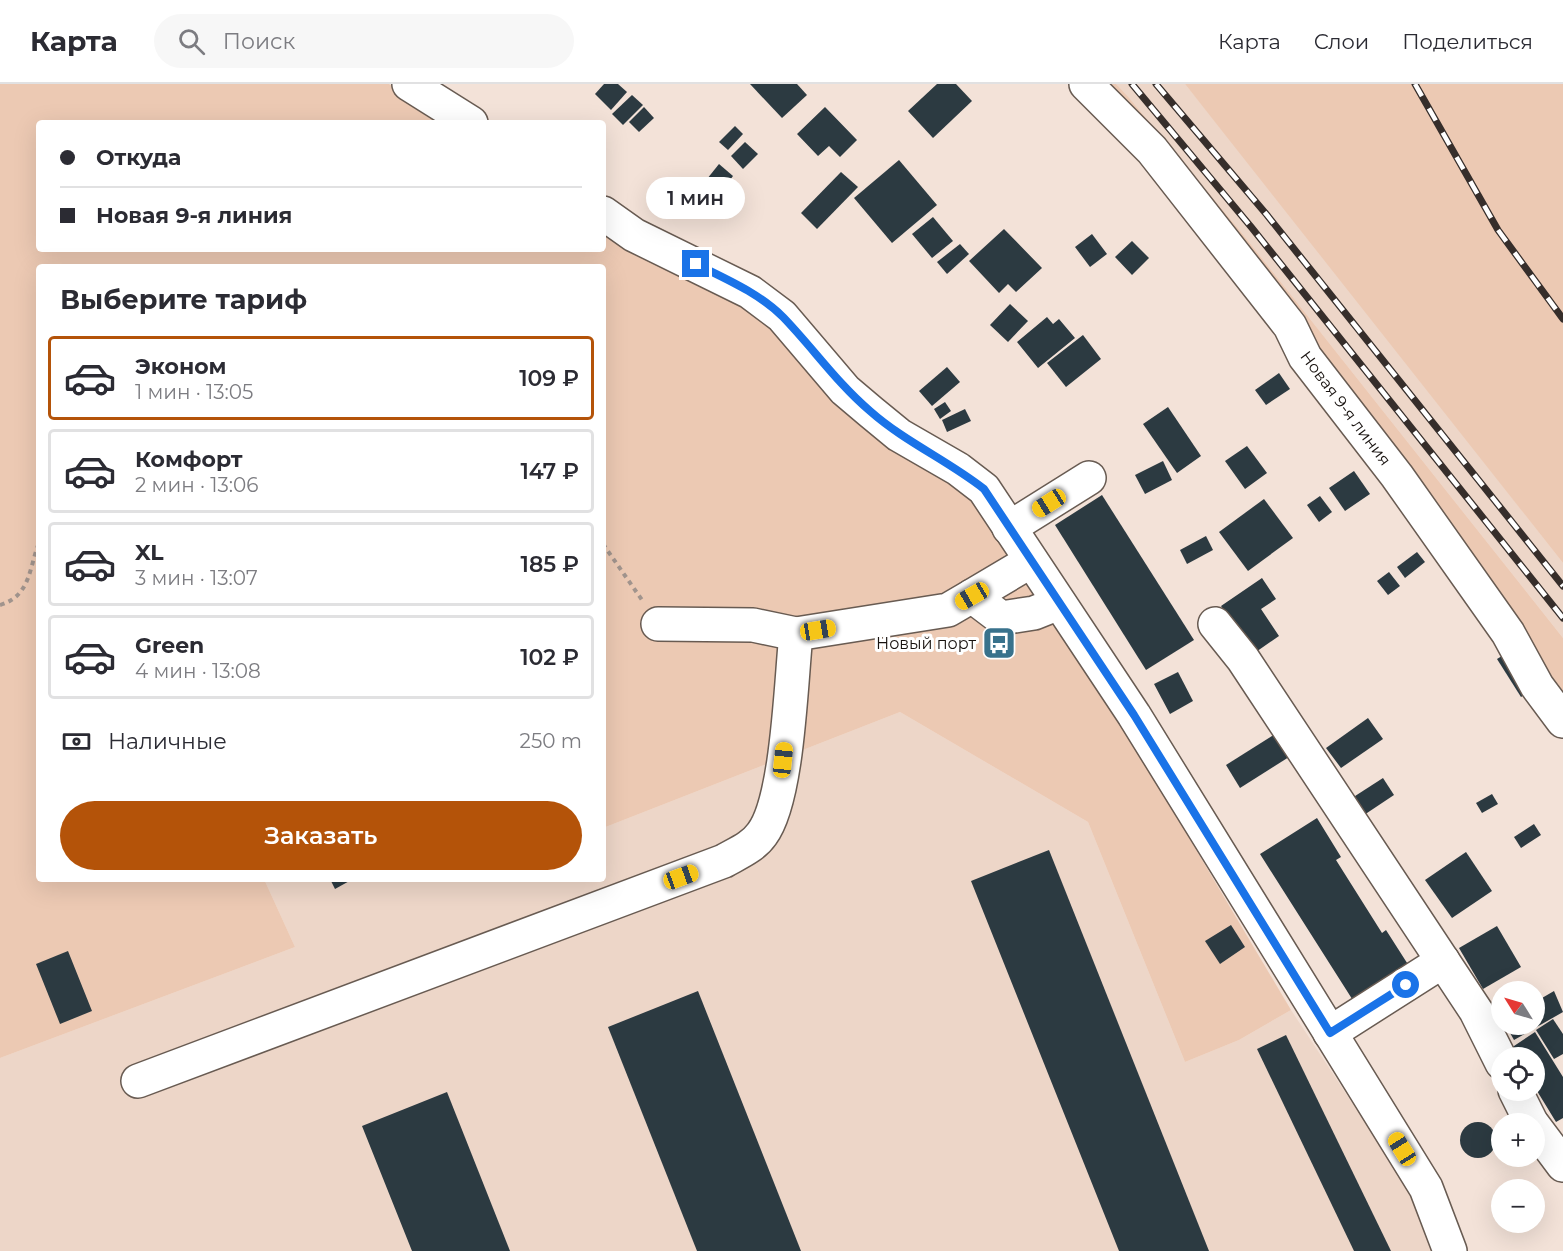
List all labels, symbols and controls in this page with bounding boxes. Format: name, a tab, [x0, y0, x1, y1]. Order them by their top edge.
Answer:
search box	[154, 14, 574, 68]
text: Карта	[30, 24, 118, 58]
icon: search	[175, 25, 208, 58]
text: Поиск	[223, 28, 295, 55]
text: Карта	[1218, 29, 1281, 54]
text: Слои	[1314, 29, 1369, 54]
text: Поделиться	[1402, 29, 1533, 54]
text: Откуда	[96, 144, 181, 171]
callout: 1 мин	[646, 177, 746, 219]
text: 1 мин	[667, 186, 724, 210]
text: Новая 9-я линия	[96, 202, 292, 229]
route end	[682, 250, 709, 277]
text: Выберите тариф	[60, 283, 307, 316]
street label: Новая 9-я линия	[1296, 347, 1395, 469]
icon: car	[63, 351, 117, 405]
text: Эконом	[135, 353, 226, 380]
text: 109 ₽	[519, 365, 579, 392]
text: 1 мин · 13:05	[135, 380, 253, 404]
icon: car	[63, 444, 117, 498]
text: Комфорт	[135, 446, 243, 473]
text: 147 ₽	[520, 458, 579, 485]
text: 2 мин · 13:06	[135, 473, 258, 497]
car	[1029, 486, 1069, 520]
icon: car	[63, 537, 117, 591]
text: XL	[135, 539, 164, 566]
text: 185 ₽	[521, 551, 579, 578]
text: 3 мин · 13:07	[135, 566, 258, 590]
car	[952, 579, 992, 613]
car	[799, 618, 837, 642]
bus stop icon: Новый порт	[981, 625, 1017, 661]
icon: car	[63, 630, 117, 684]
text: Green	[135, 632, 204, 659]
place label: Новый порт	[876, 634, 976, 653]
text: 102 ₽	[520, 644, 579, 671]
text: 4 мин · 13:08	[135, 659, 261, 683]
icon: cash	[60, 725, 93, 758]
text: Наличные	[108, 728, 227, 755]
text: 250 m	[520, 729, 582, 753]
car	[772, 741, 794, 779]
button: Заказать	[60, 801, 582, 870]
car	[661, 862, 701, 892]
route start	[1392, 971, 1419, 998]
north arrow	[1491, 981, 1545, 1035]
map controls	[1491, 981, 1545, 1233]
button: locate	[1491, 1047, 1545, 1101]
button: +	[1491, 1113, 1545, 1167]
car	[1385, 1129, 1419, 1169]
button: −	[1491, 1179, 1545, 1233]

